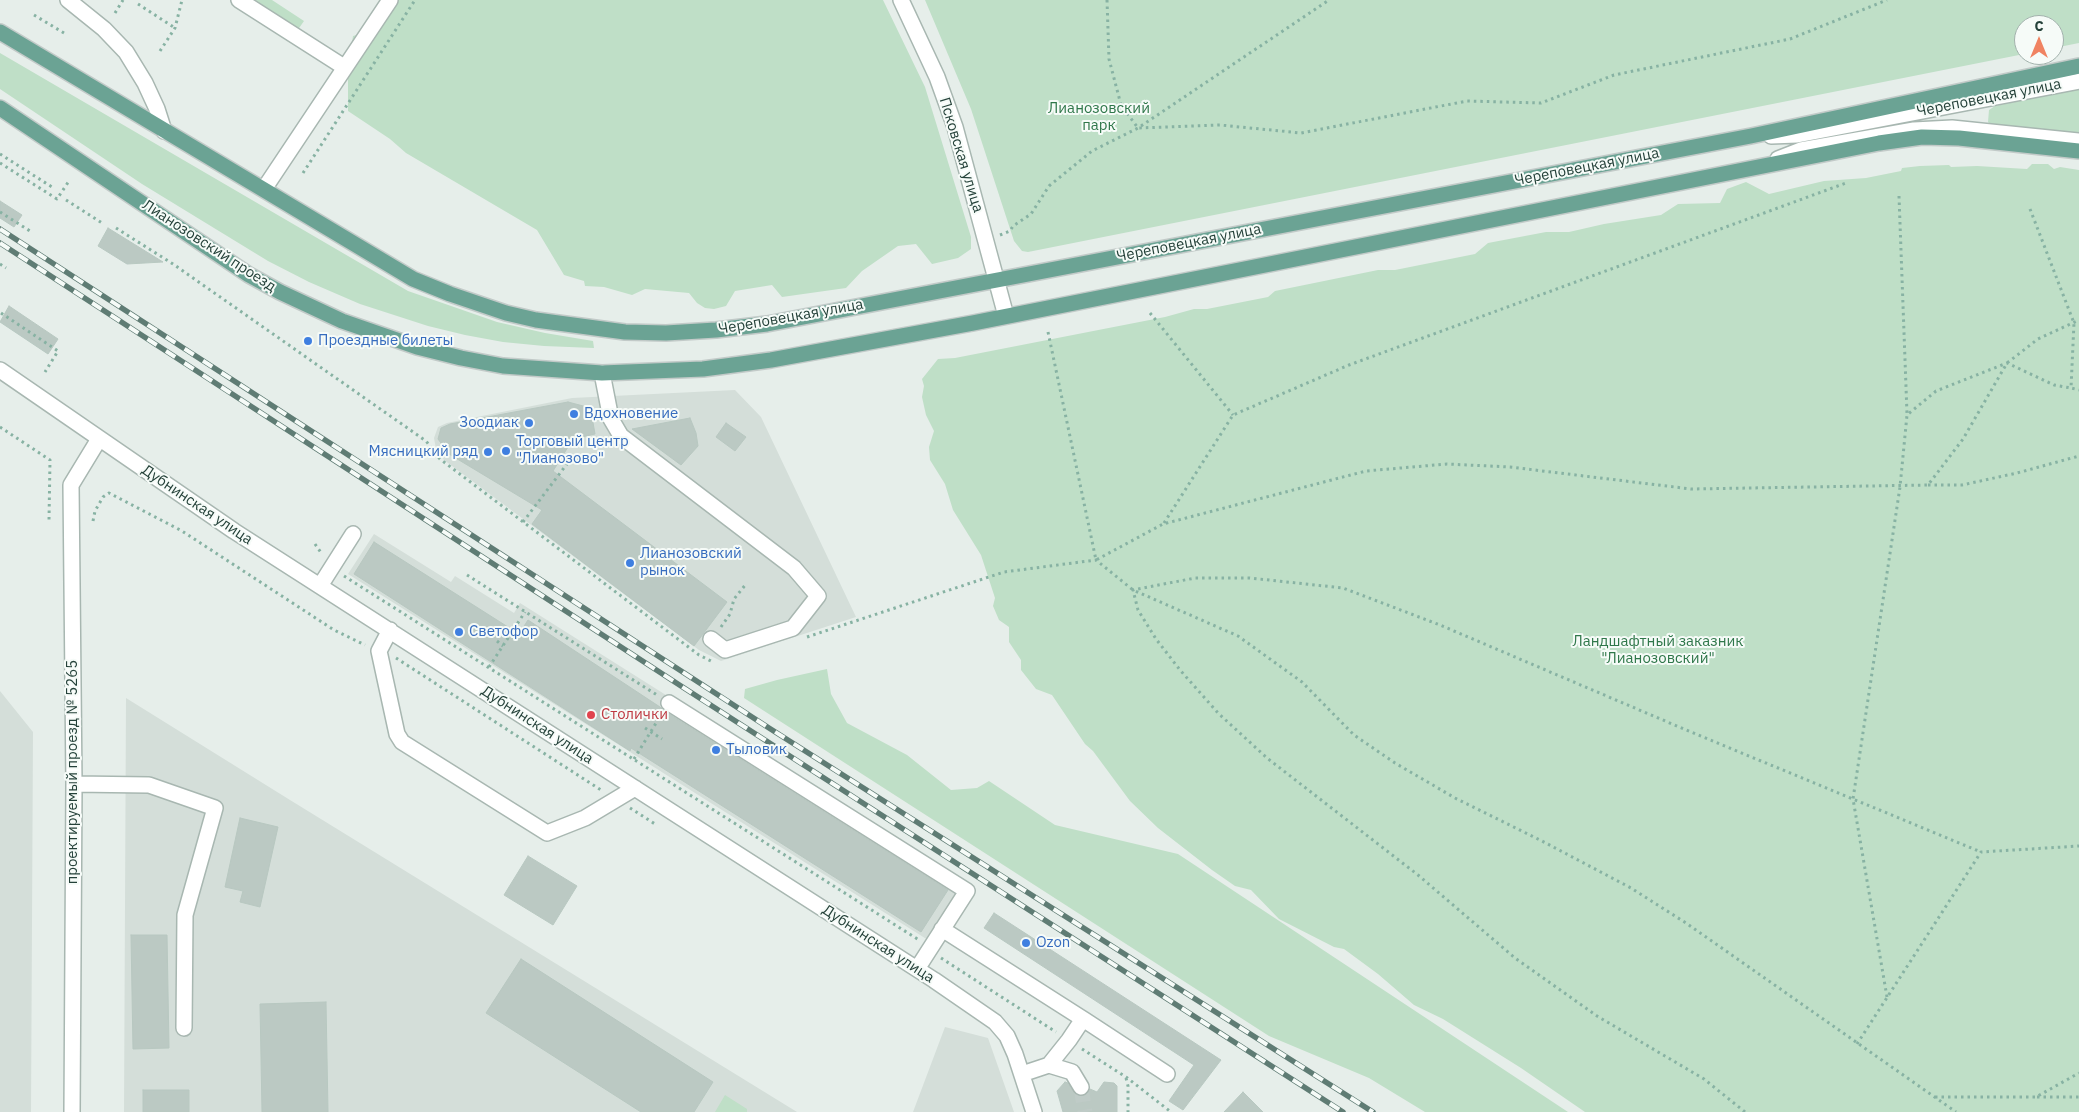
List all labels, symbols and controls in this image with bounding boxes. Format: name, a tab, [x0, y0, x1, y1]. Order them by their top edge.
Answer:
north arrow	[2014, 15, 2064, 65]
text: С	[2034, 17, 2044, 35]
street label: Череповецкая улица	[1915, 75, 2063, 121]
street label: Псковская улица	[935, 95, 987, 215]
park label: Лианозовский парк	[1048, 100, 1150, 135]
street label: Череповецкая улица	[1513, 144, 1661, 190]
street label: Лианозовский проезд	[139, 196, 279, 296]
street label: Череповецкая улица	[1115, 220, 1263, 266]
street label: Череповецкая улица	[717, 295, 865, 339]
place label: Проездные билеты	[318, 332, 453, 350]
marker: Проездные билеты	[302, 335, 314, 347]
place label: Вдохновение	[584, 405, 678, 423]
marker: Вдохновение	[568, 408, 580, 420]
place label: Зоодиак	[459, 414, 519, 432]
marker: Зоодиак	[523, 417, 535, 429]
place label: Торговый центр "Лианозово"	[516, 433, 629, 468]
place label: Мясницкий ряд	[369, 443, 478, 461]
marker: Торговый центр "Лианозово"	[500, 445, 512, 457]
marker: Мясницкий ряд	[482, 446, 494, 458]
street label: Дубнинская улица	[138, 461, 256, 549]
place label: Лианозовский рынок	[640, 545, 742, 580]
marker: Лианозовский рынок	[624, 557, 636, 569]
place label: Светофор	[469, 623, 538, 641]
marker: Светофор	[453, 626, 465, 638]
park label: Ландшафтный заказник "Лианозовский"	[1572, 633, 1744, 668]
street label: проектируемый проезд № 5265	[64, 660, 82, 884]
street label: Дубнинская улица	[478, 682, 596, 768]
place label: Столички	[601, 706, 668, 724]
marker: Столички	[585, 709, 597, 721]
place label: Тыловик	[726, 741, 787, 759]
marker: Тыловик	[710, 744, 722, 756]
street label: Дубнинская улица	[819, 901, 937, 987]
place label: Ozon	[1036, 934, 1070, 952]
marker: Ozon	[1020, 937, 1032, 949]

